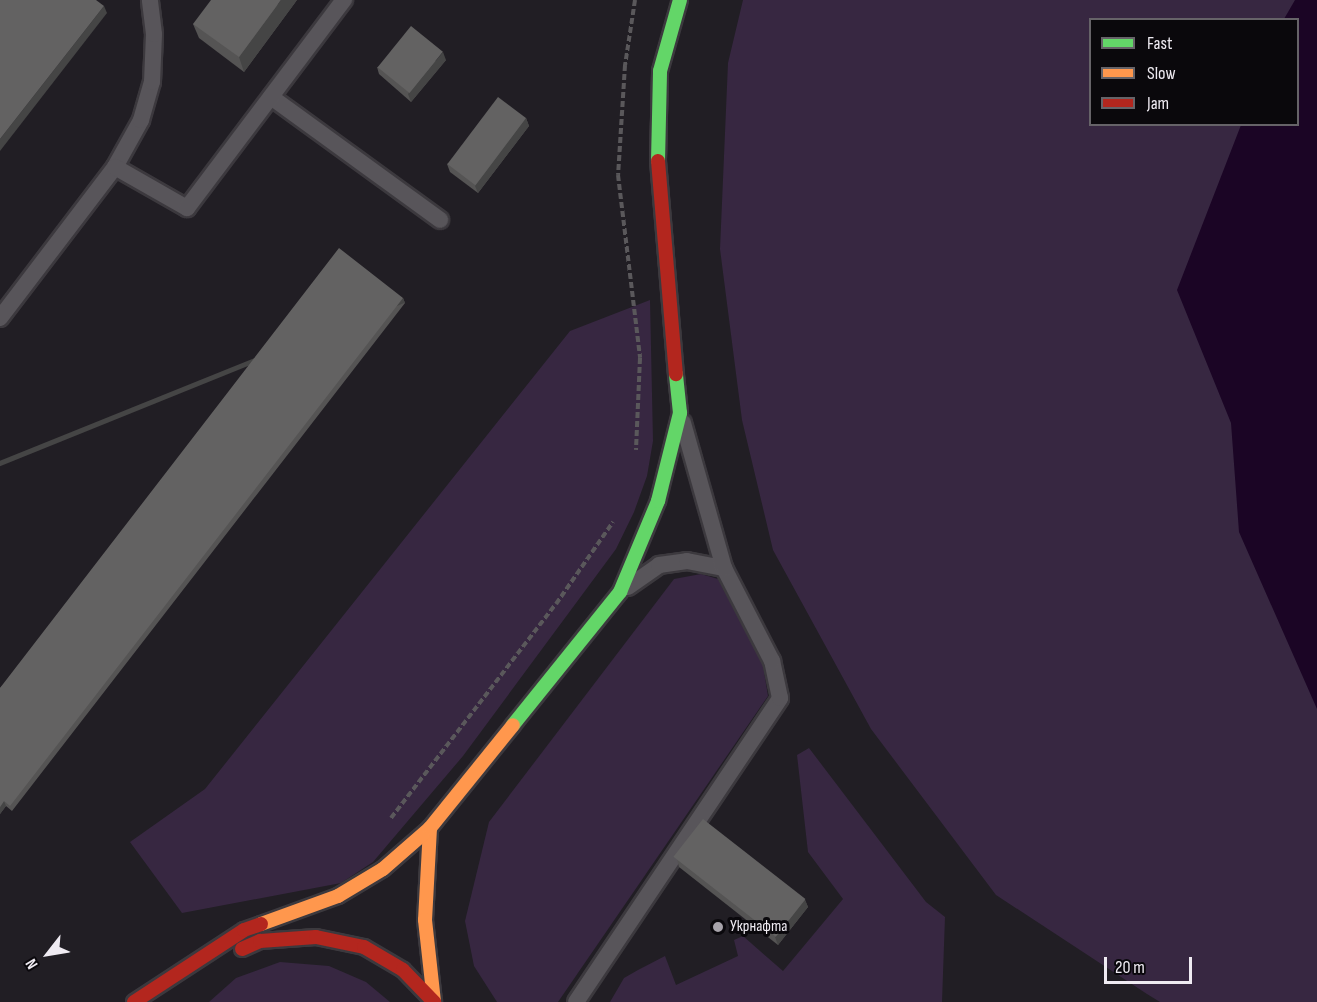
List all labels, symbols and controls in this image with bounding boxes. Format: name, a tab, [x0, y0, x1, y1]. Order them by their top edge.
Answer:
legend	[1089, 18, 1299, 126]
text: Fast	[1147, 33, 1172, 54]
text: Slow	[1147, 63, 1176, 84]
text: Jam	[1147, 93, 1169, 114]
place label: Укрнафта	[730, 917, 787, 937]
marker: Укрнафта	[711, 920, 725, 934]
north arrow	[18, 924, 78, 984]
scale bar	[1107, 945, 1196, 983]
text: N	[22, 955, 42, 972]
text: 20 m	[1115, 957, 1145, 978]

